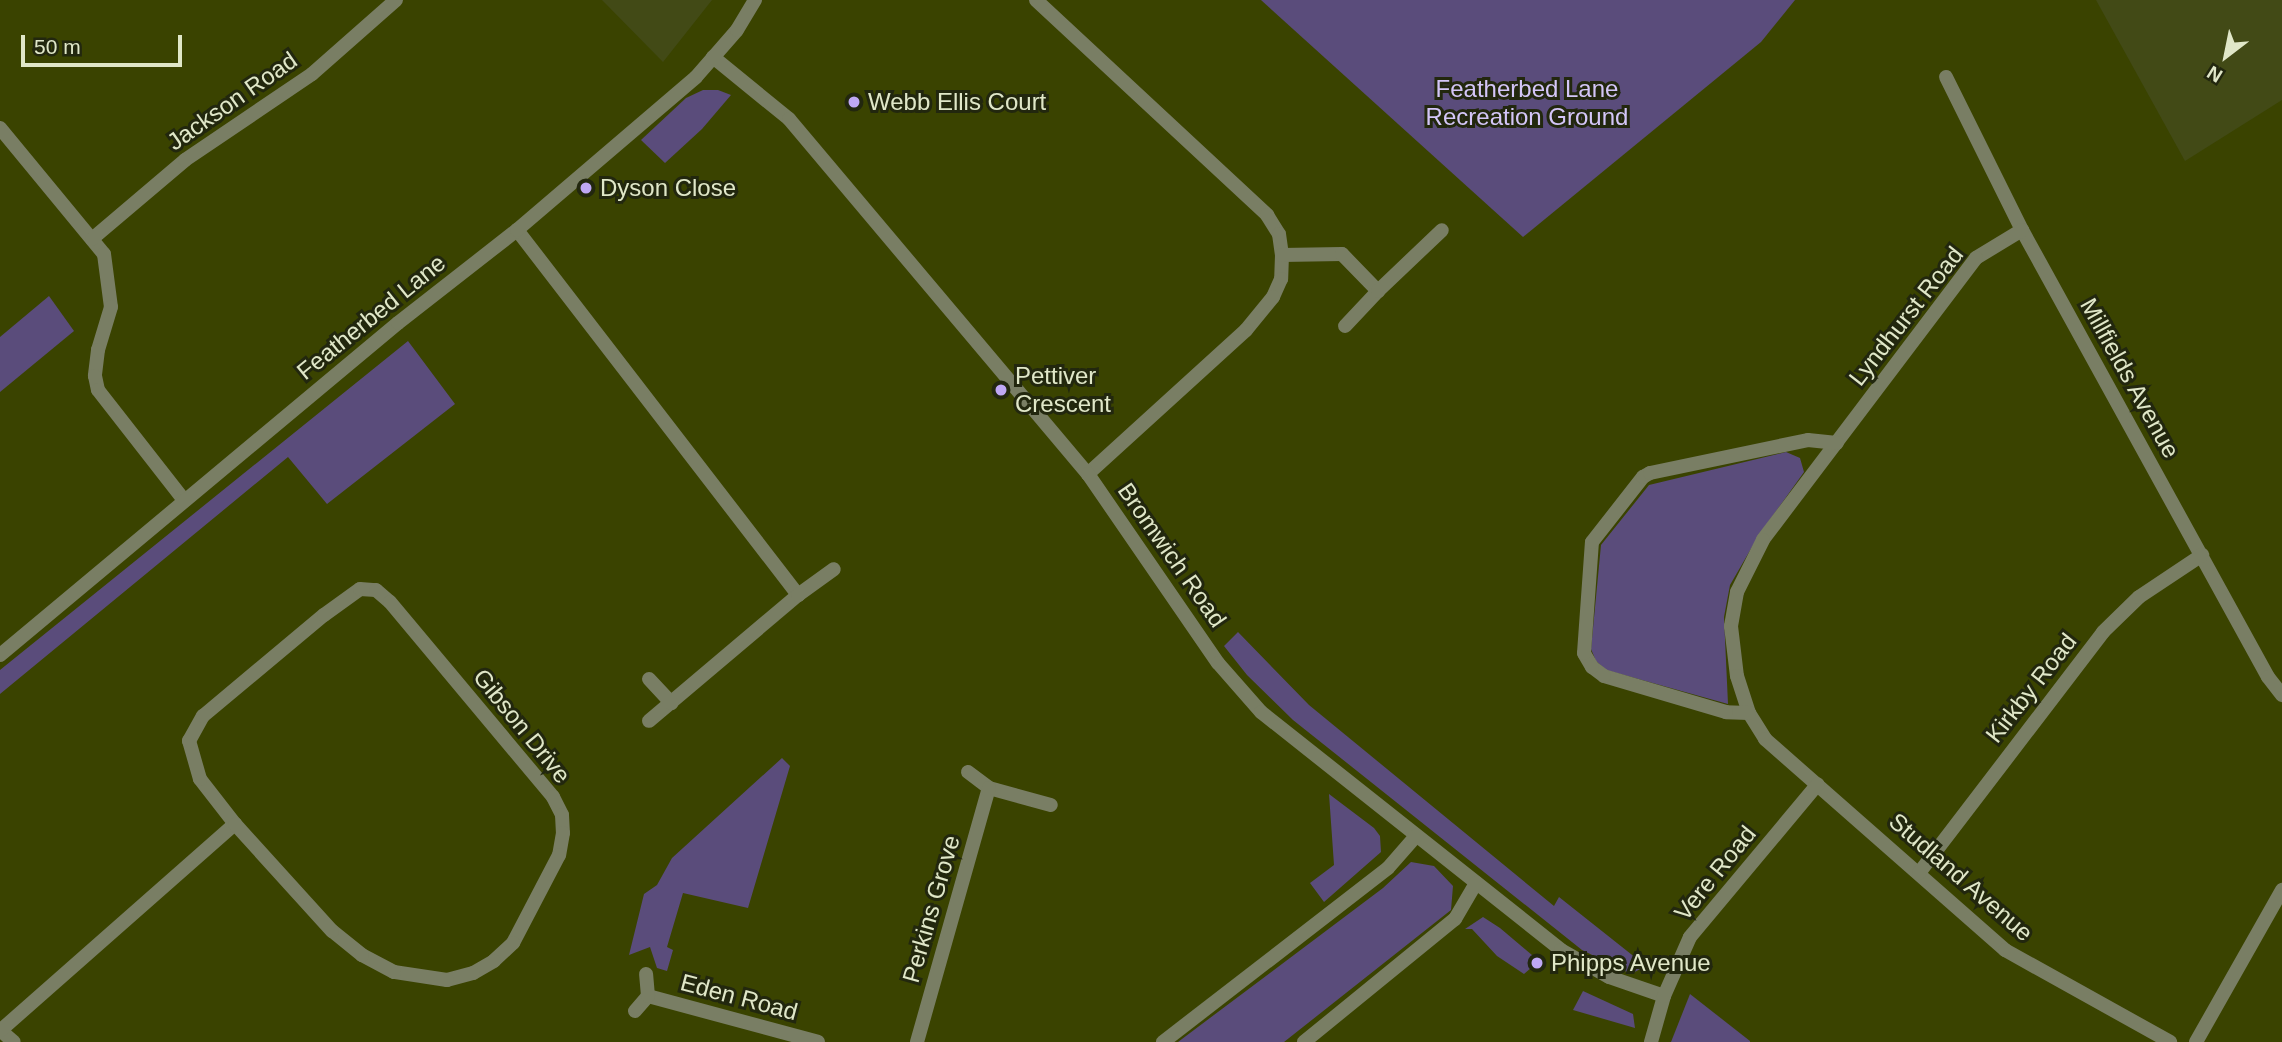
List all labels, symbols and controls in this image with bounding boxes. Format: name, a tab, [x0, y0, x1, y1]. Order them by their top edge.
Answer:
scale bar	[24, 21, 186, 65]
north arrow	[2191, 21, 2261, 91]
text: 50 m	[34, 35, 81, 58]
street label: Jackson Road	[161, 46, 303, 156]
text: N	[2203, 62, 2226, 87]
park label: Featherbed Lane Recreation Ground	[1426, 75, 1628, 131]
place label: Webb Ellis Court	[868, 88, 1046, 116]
marker: Webb Ellis Court	[846, 94, 862, 110]
place label: Dyson Close	[600, 174, 736, 202]
marker: Dyson Close	[578, 180, 594, 196]
street label: Lyndhurst Road	[1843, 241, 1969, 391]
street label: Featherbed Lane	[291, 248, 451, 386]
street label: Millfields Avenue	[2074, 292, 2186, 464]
place label: Pettiver Crescent	[1015, 362, 1111, 418]
marker: Pettiver Crescent	[993, 382, 1009, 398]
street label: Bromwich Road	[1112, 477, 1232, 633]
street label: Kirkby Road	[1979, 628, 2083, 748]
street label: Gibson Drive	[467, 663, 577, 789]
street label: Studland Avenue	[1883, 806, 2039, 948]
street label: Vere Road	[1668, 820, 1762, 926]
street label: Perkins Grove	[896, 832, 966, 986]
place label: Phipps Avenue	[1551, 949, 1712, 977]
marker: Phipps Avenue	[1529, 955, 1545, 971]
street label: Eden Road	[677, 968, 801, 1026]

